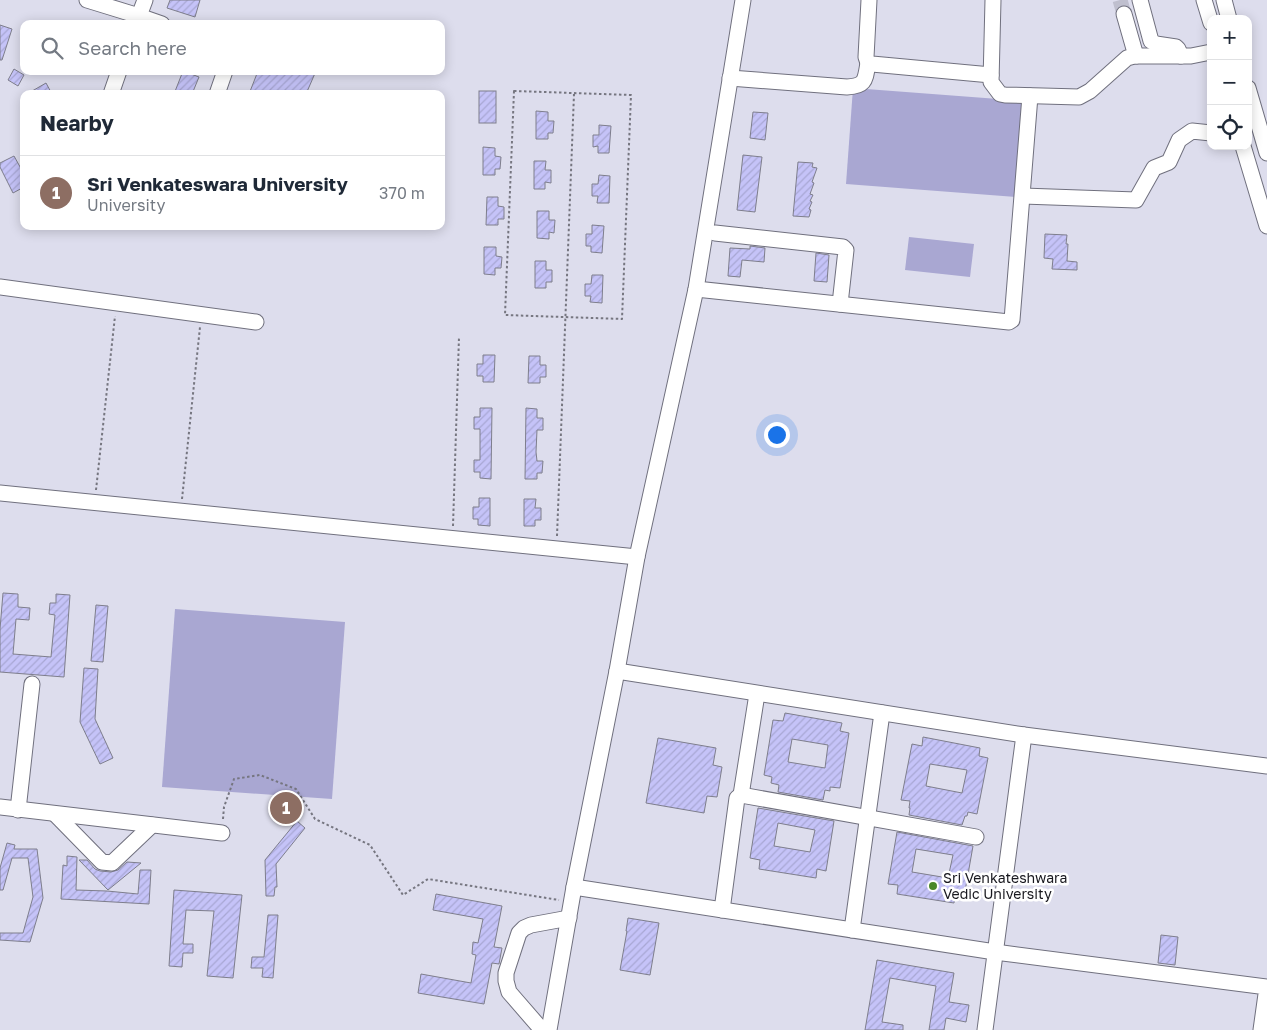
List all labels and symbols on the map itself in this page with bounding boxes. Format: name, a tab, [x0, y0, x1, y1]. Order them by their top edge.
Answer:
your location	[764, 422, 790, 448]
pin: 1	[270, 789, 302, 827]
place label: Sri Venkateshwara Vedic University	[943, 869, 1067, 902]
marker: Sri Venkateshwara Vedic University	[927, 880, 939, 892]

